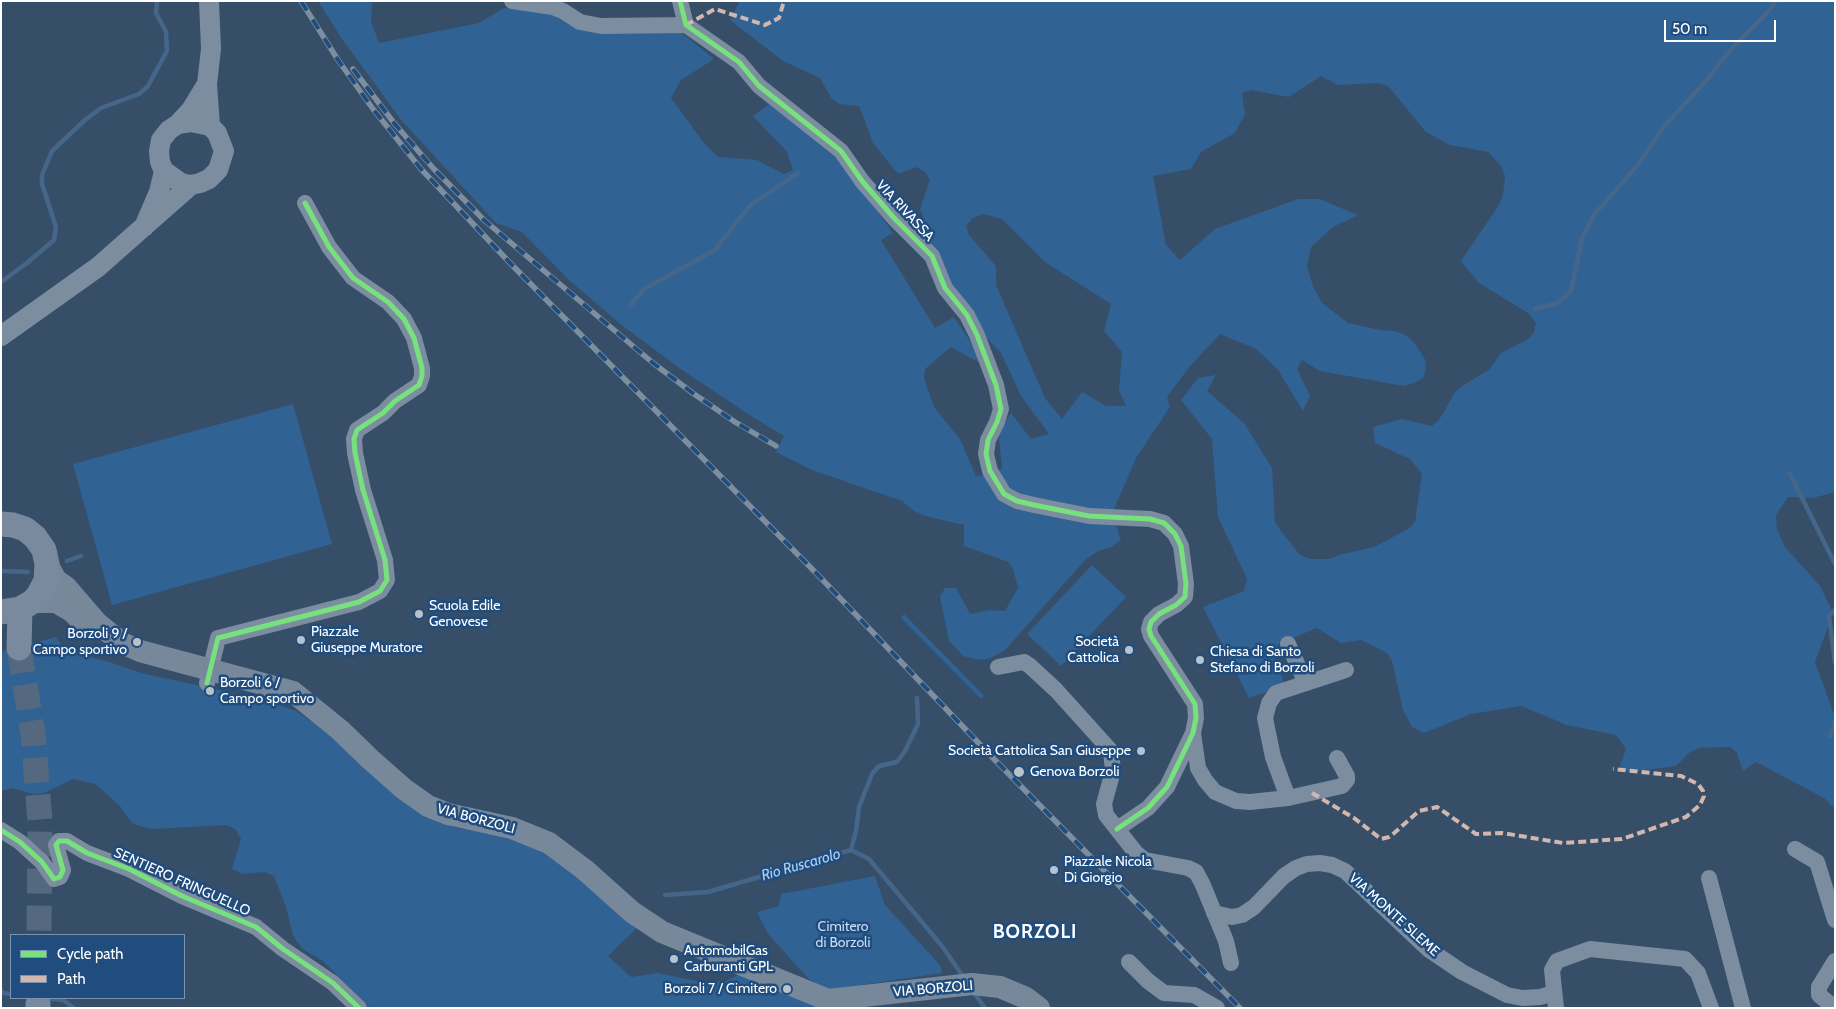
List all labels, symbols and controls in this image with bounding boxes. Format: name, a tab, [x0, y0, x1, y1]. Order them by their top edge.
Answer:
scale bar	[1666, 10, 1778, 42]
text: 50 m	[1672, 20, 1707, 38]
street label: VIA RIVASSA	[872, 177, 938, 245]
place label: Scuola Edile Genovese	[429, 598, 500, 630]
marker: Scuola Edile Genovese	[413, 608, 425, 620]
place label: Piazzale Giuseppe Muratore	[311, 624, 423, 656]
place label: Borzoli 9 / Campo sportivo	[33, 626, 127, 658]
marker: Piazzale Giuseppe Muratore	[295, 634, 307, 646]
place label: Società Cattolica	[1067, 634, 1119, 666]
marker: Borzoli 9 / Campo sportivo	[131, 636, 143, 648]
marker: Società Cattolica	[1123, 644, 1135, 656]
place label: Chiesa di Santo Stefano di Borzoli	[1210, 644, 1315, 676]
marker: Chiesa di Santo Stefano di Borzoli	[1194, 654, 1206, 666]
place label: Borzoli 6 / Campo sportivo	[220, 675, 314, 708]
marker: Borzoli 6 / Campo sportivo	[204, 685, 216, 697]
place label: Società Cattolica San Giuseppe	[948, 743, 1131, 759]
marker: Società Cattolica San Giuseppe	[1135, 745, 1147, 757]
place label: Genova Borzoli	[1030, 764, 1119, 780]
marker: Genova Borzoli	[1012, 765, 1026, 779]
street label: VIA BORZOLI	[435, 800, 517, 838]
street label: SENTIERO FRINGUELLO	[111, 844, 253, 920]
water label: Rio Ruscarolo	[759, 845, 843, 885]
place label: Piazzale Nicola Di Giorgio	[1064, 854, 1152, 886]
marker: Piazzale Nicola Di Giorgio	[1048, 864, 1060, 876]
street label: VIA MONTE SLEME	[1345, 870, 1443, 960]
park label: Cimitero di Borzoli	[816, 919, 870, 952]
district label: BORZOLI	[992, 921, 1078, 943]
legend	[10, 934, 185, 999]
place label: AutomobilGas Carburanti GPL	[684, 943, 773, 976]
text: Cycle path	[57, 945, 123, 963]
marker: AutomobilGas Carburanti GPL	[668, 953, 680, 965]
text: Path	[57, 970, 86, 988]
street label: VIA BORZOLI	[892, 977, 974, 1001]
place label: Borzoli 7 / Cimitero	[664, 981, 777, 997]
marker: Borzoli 7 / Cimitero	[781, 983, 793, 995]

